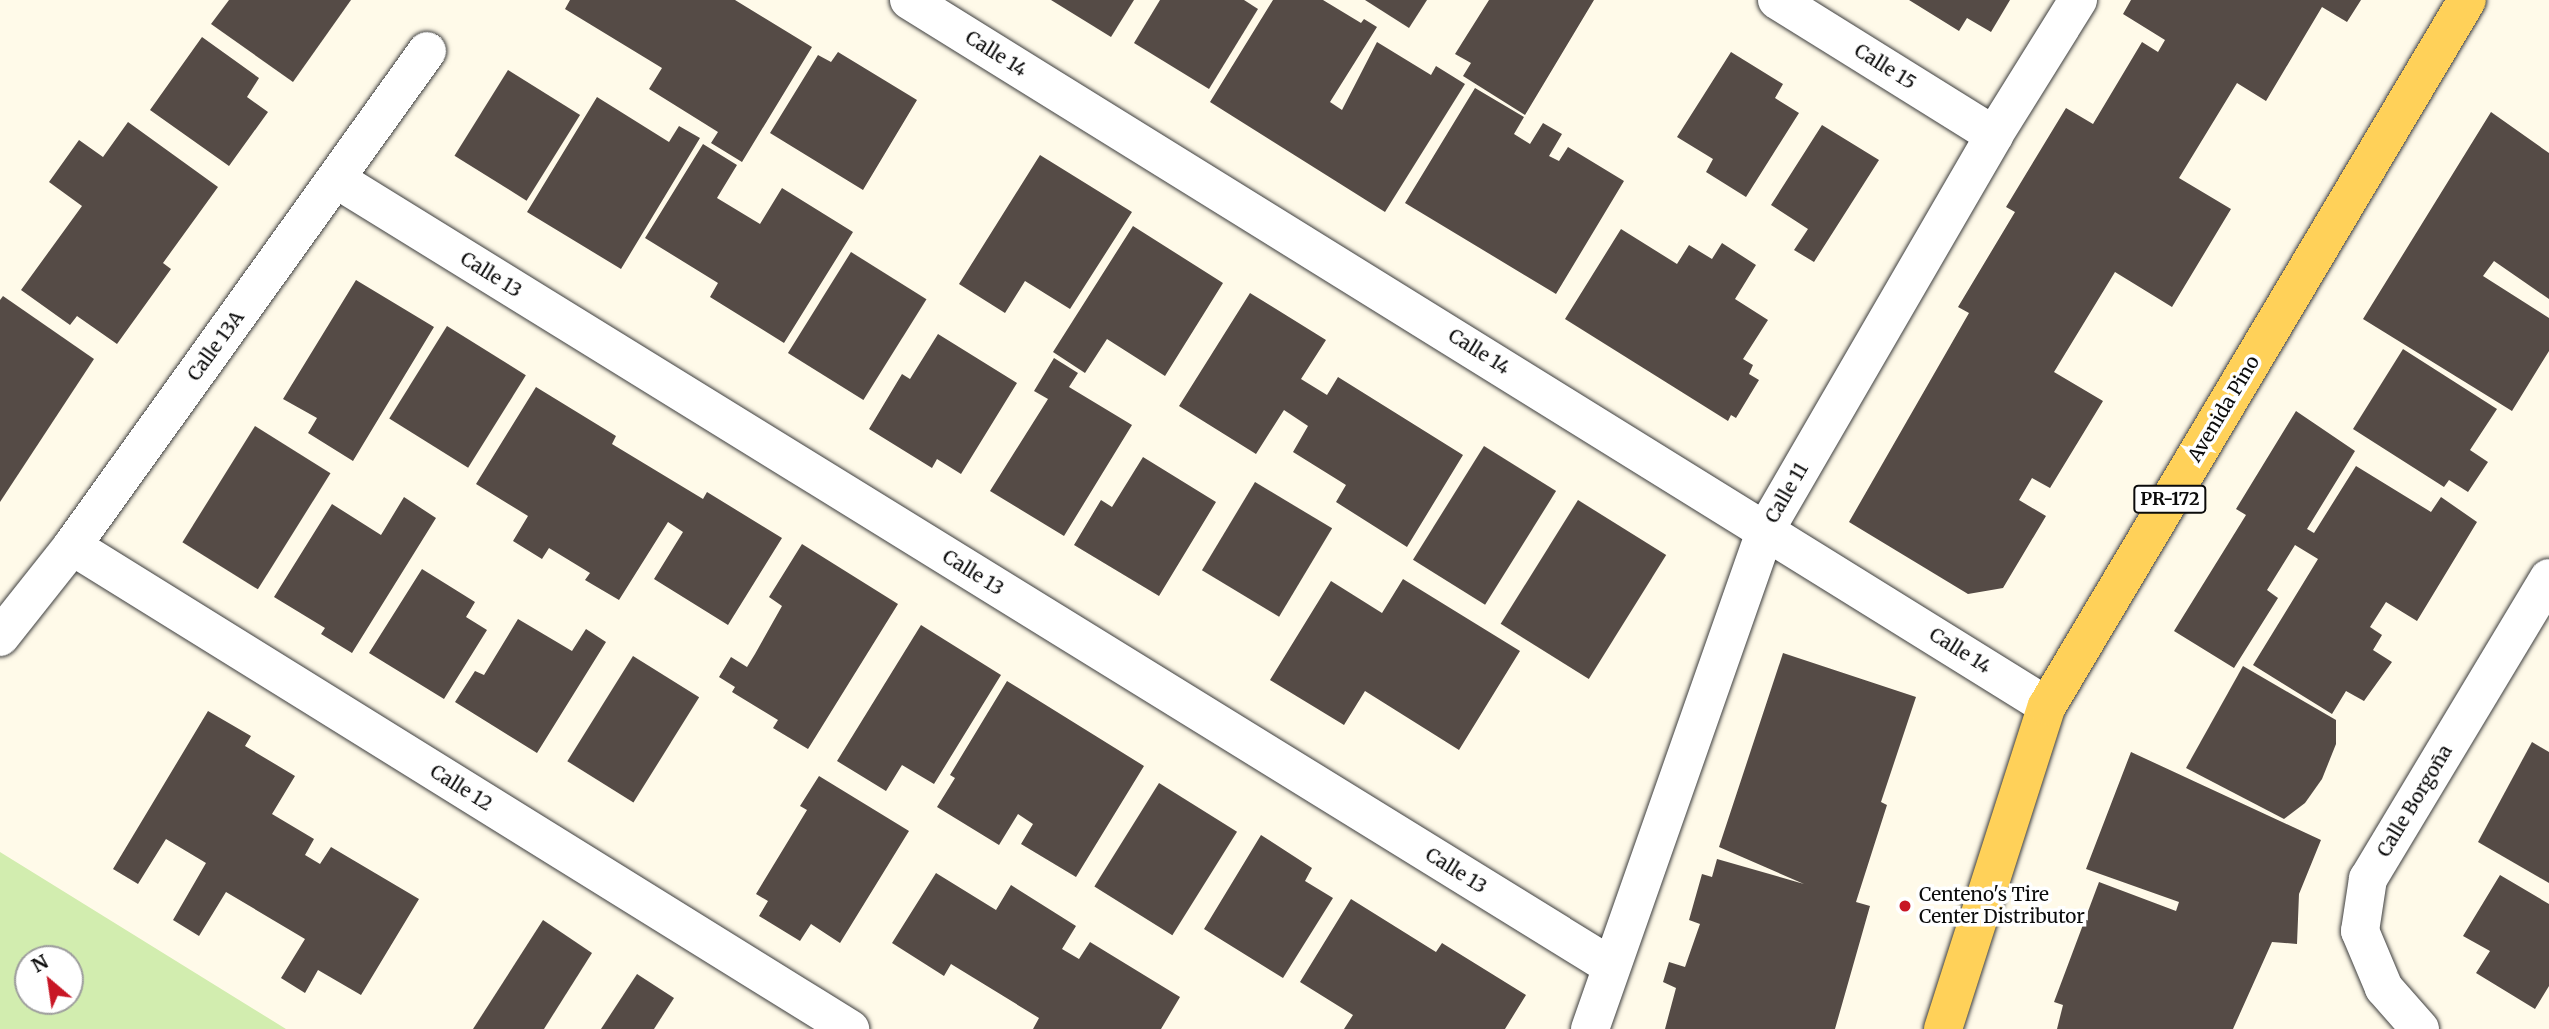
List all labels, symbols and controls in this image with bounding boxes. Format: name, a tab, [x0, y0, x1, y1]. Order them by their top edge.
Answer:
street label: Calle 14	[961, 26, 1031, 82]
street label: Calle 15	[1850, 39, 1920, 95]
street label: Calle 13	[456, 247, 526, 303]
street label: Calle 13A	[183, 307, 249, 385]
street label: Calle 14	[1444, 324, 1514, 380]
street label: Avenida Pino	[2183, 352, 2265, 466]
street label: Calle 11	[1761, 459, 1813, 527]
road number: PR-172	[2133, 485, 2207, 514]
street label: Calle 13	[938, 545, 1008, 601]
street label: Calle 14	[1925, 623, 1995, 679]
street label: Calle Borgoña	[2373, 741, 2457, 861]
street label: Calle 12	[426, 760, 496, 816]
street label: Calle 13	[1421, 843, 1491, 899]
place label: Centeno's Tire Center Distributor	[1919, 884, 2085, 928]
marker: Centeno's Tire Center Distributor	[1897, 898, 1913, 914]
north arrow	[14, 945, 84, 1015]
text: N	[27, 949, 52, 978]

